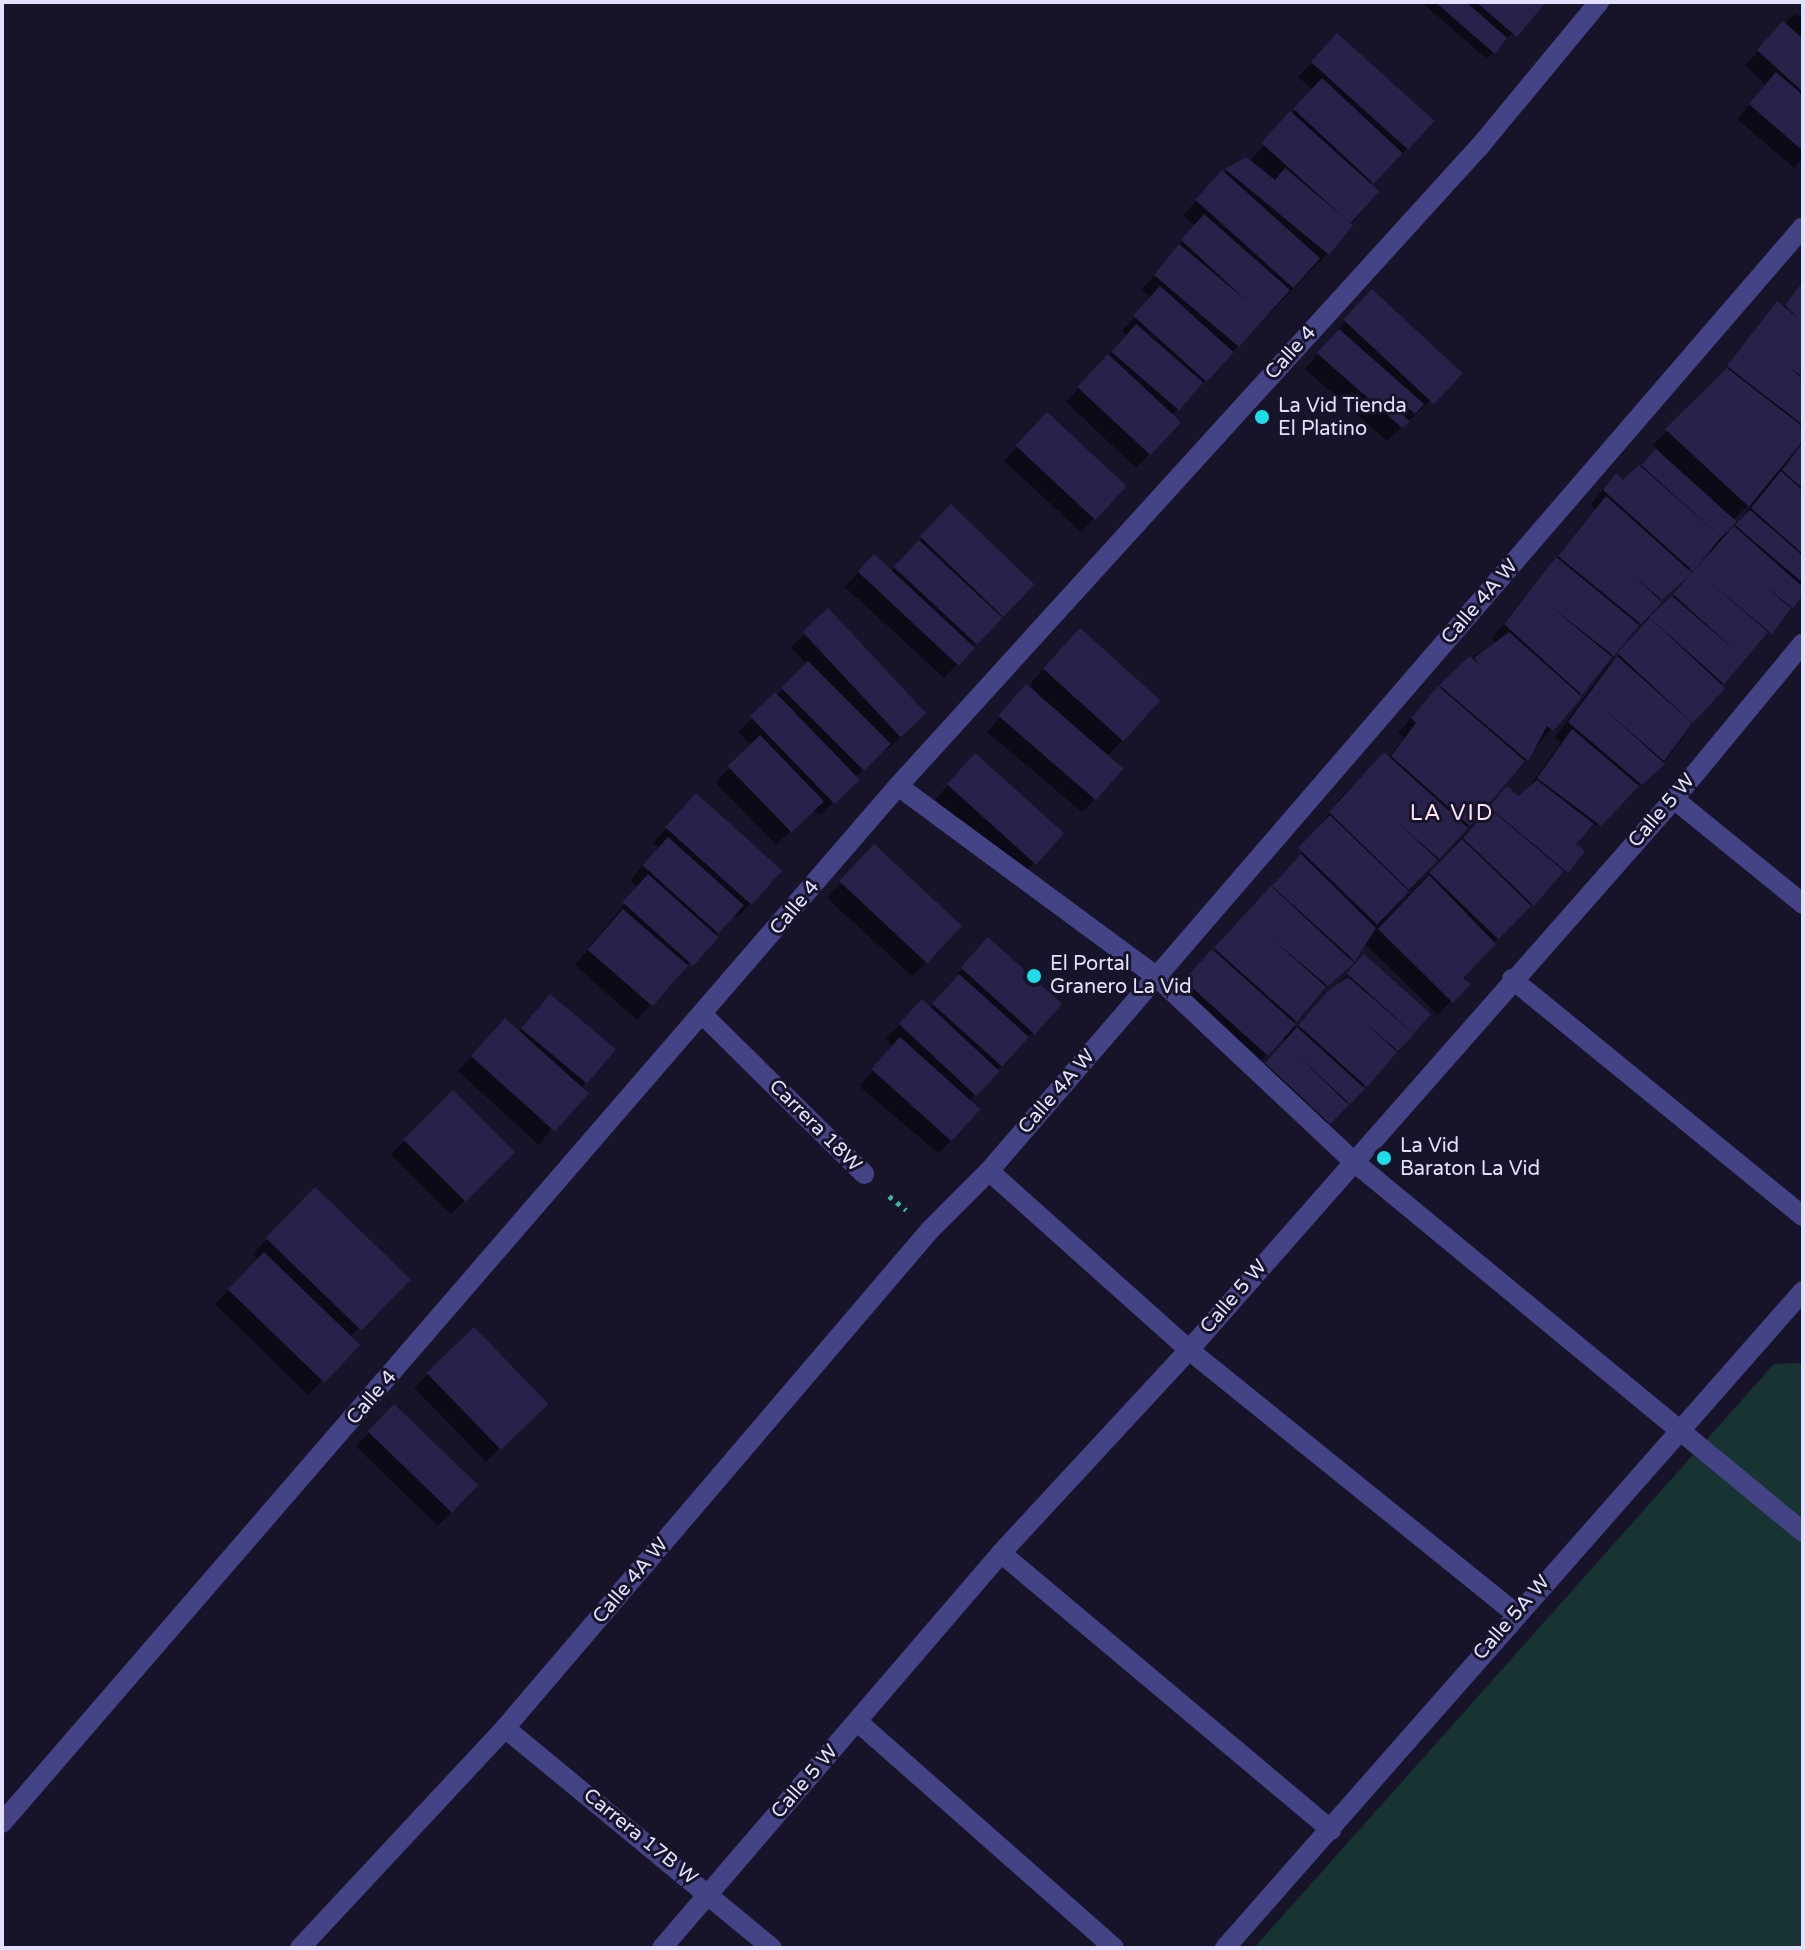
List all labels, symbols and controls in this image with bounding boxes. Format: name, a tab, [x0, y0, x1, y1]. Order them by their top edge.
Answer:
street label: Calle 4	[1261, 321, 1321, 385]
place label: La Vid Tienda El Platino	[1278, 394, 1407, 441]
marker: La Vid Tienda El Platino	[1253, 408, 1271, 426]
street label: Calle 4A W	[1437, 555, 1523, 649]
street label: Calle 5 W	[1624, 769, 1700, 853]
district label: LA VID	[1410, 801, 1494, 827]
street label: Calle 4	[765, 876, 825, 940]
place label: El Portal Granero La Vid	[1050, 952, 1191, 999]
marker: El Portal Granero La Vid	[1025, 967, 1043, 985]
street label: Calle 4A W	[1014, 1045, 1100, 1139]
street label: Carrera 18W	[764, 1075, 866, 1177]
place label: La Vid Baraton La Vid	[1400, 1134, 1540, 1181]
marker: La Vid Baraton La Vid	[1375, 1149, 1393, 1167]
street label: Calle 5 W	[1196, 1255, 1272, 1339]
street label: Calle 4	[342, 1366, 402, 1430]
street label: Calle 4A W	[588, 1533, 674, 1629]
street label: Calle 5A W	[1469, 1571, 1555, 1665]
street label: Calle 5 W	[767, 1740, 843, 1824]
street label: Carrera 17B W	[578, 1784, 702, 1890]

